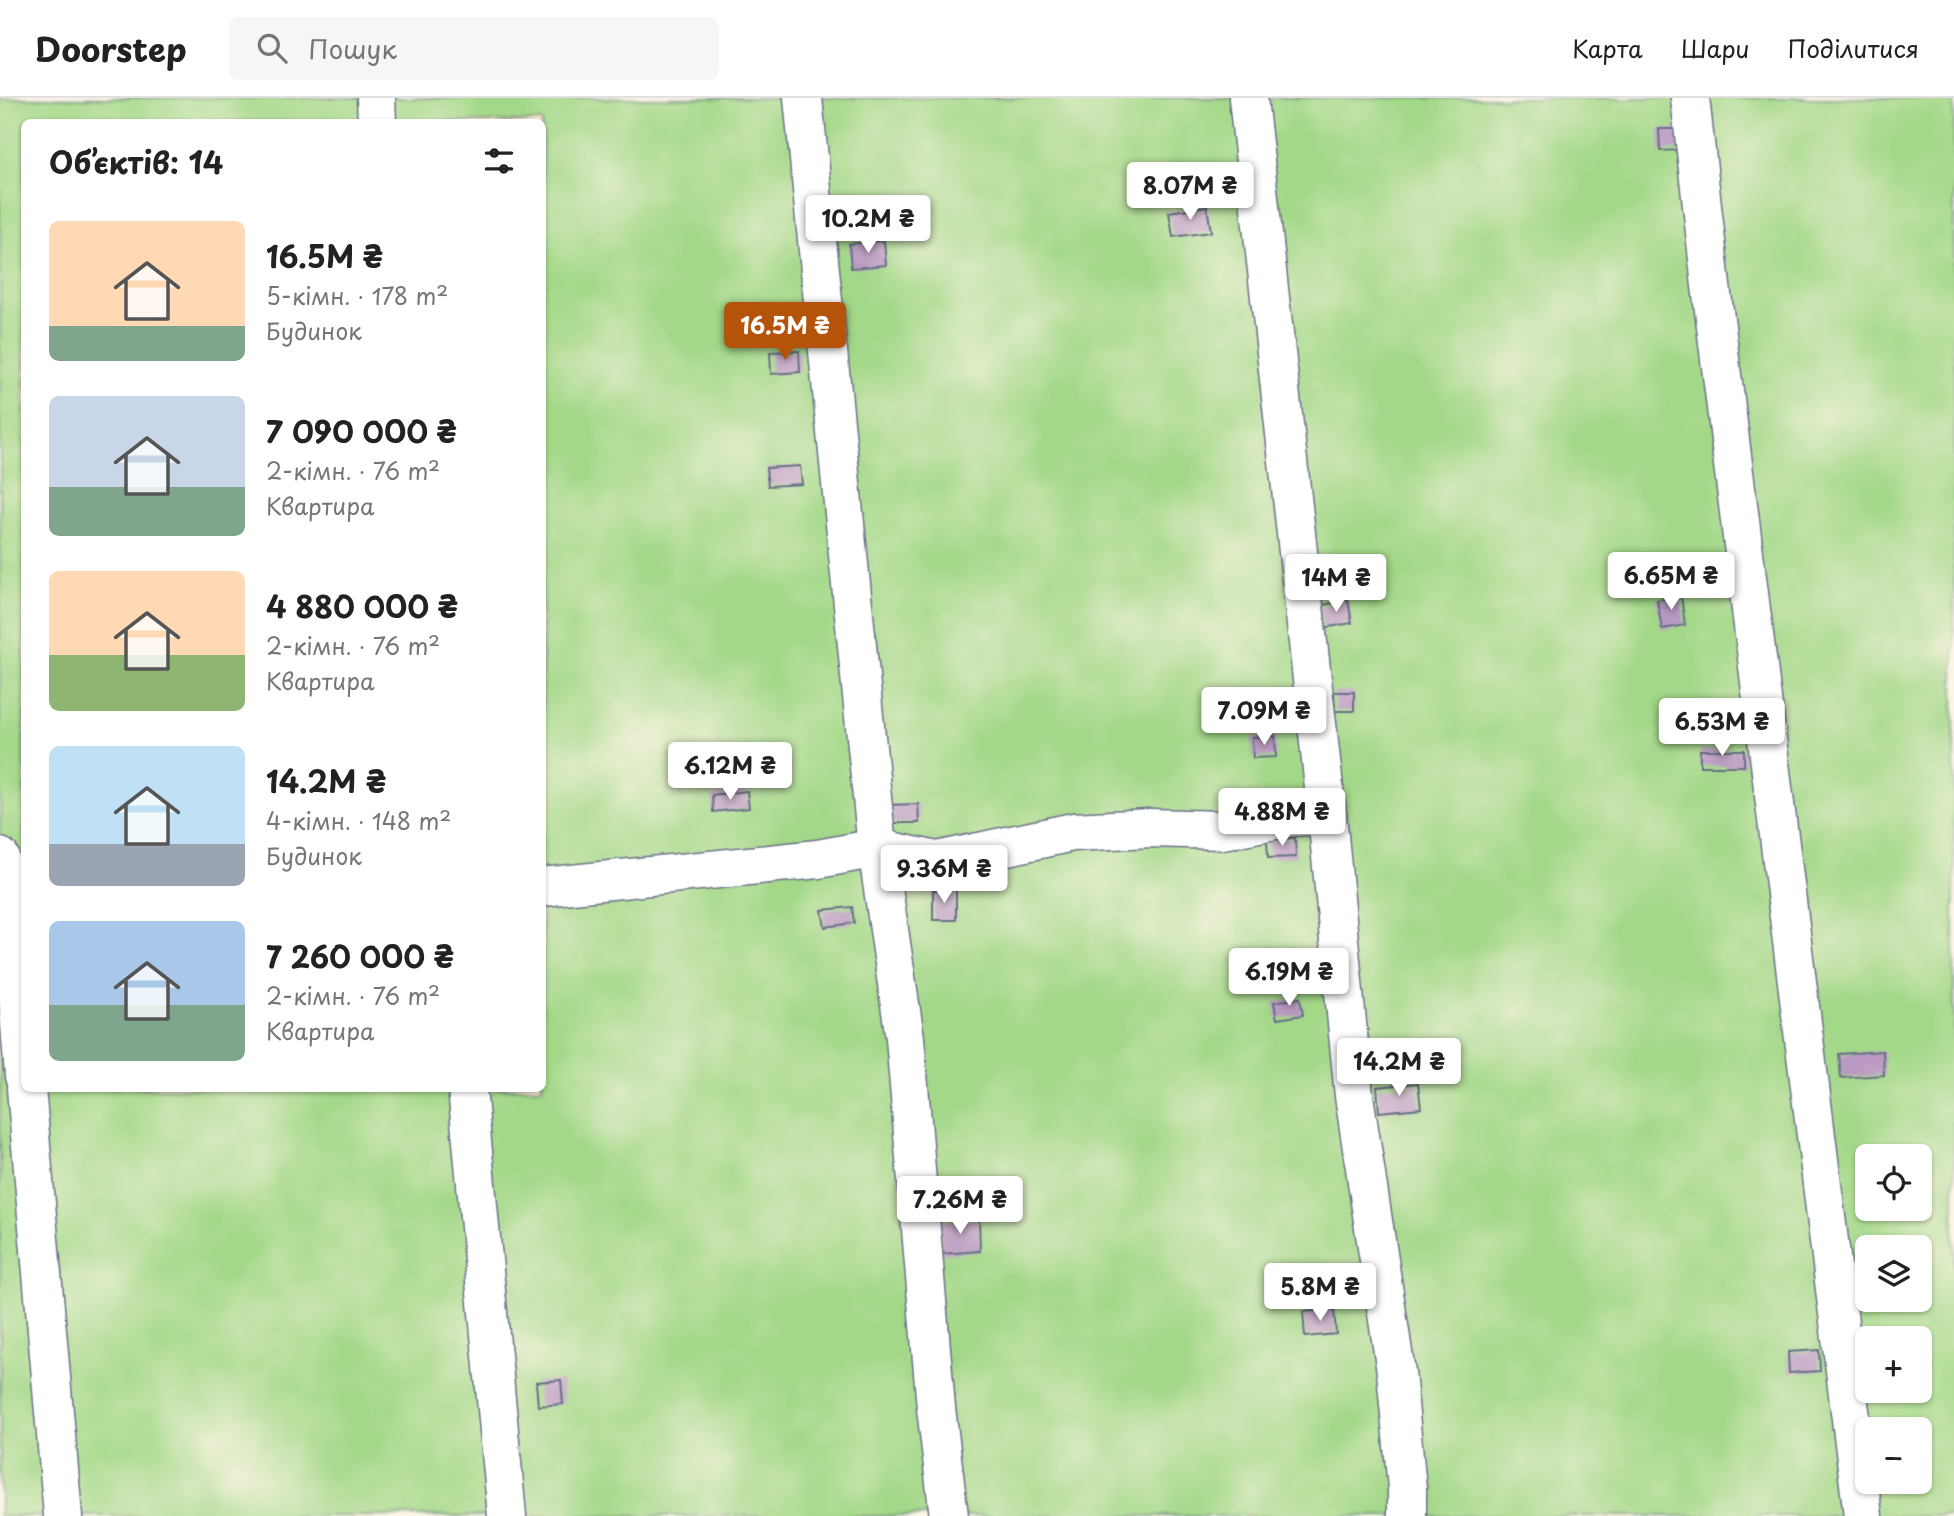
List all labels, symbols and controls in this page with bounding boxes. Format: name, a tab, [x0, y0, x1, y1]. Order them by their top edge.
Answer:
search box	[229, 17, 719, 80]
text: Doorstep	[35, 23, 187, 73]
icon: search	[253, 29, 291, 67]
text: Пошук	[309, 29, 397, 68]
text: Карта	[1572, 30, 1643, 66]
text: Шари	[1681, 30, 1750, 66]
text: Поділитися	[1788, 30, 1919, 66]
text: Об’єктів: 14	[49, 139, 223, 184]
icon: filters	[480, 142, 518, 180]
pin: 8.07M ₴	[1125, 162, 1255, 222]
text: 8.07M ₴	[1143, 167, 1237, 202]
pin: 10.2M ₴	[803, 195, 933, 255]
text: 10.2M ₴	[822, 200, 914, 235]
text: 16.5M ₴	[266, 233, 383, 278]
icon: home	[105, 249, 189, 333]
text: 5-кімн. · 178 m²	[266, 278, 448, 313]
pin: 16.5M ₴	[720, 302, 850, 362]
text: 16.5M ₴	[740, 307, 830, 342]
text: Будинок	[266, 313, 362, 348]
text: 7 090 000 ₴	[266, 408, 457, 453]
icon: home	[105, 424, 189, 508]
text: 2-кімн. · 76 m²	[266, 453, 440, 488]
text: Квартира	[266, 488, 374, 523]
pin: 6.65M ₴	[1606, 552, 1736, 612]
pin: 14M ₴	[1287, 554, 1385, 614]
text: 6.65M ₴	[1624, 557, 1718, 592]
text: 14M ₴	[1301, 559, 1371, 594]
text: 4 880 000 ₴	[266, 583, 458, 628]
icon: home	[105, 599, 189, 683]
text: 2-кімн. · 76 m²	[266, 628, 440, 663]
text: Квартира	[266, 663, 374, 698]
pin: 7.09M ₴	[1199, 688, 1329, 747]
text: 7.09M ₴	[1217, 692, 1311, 727]
pin: 6.53M ₴	[1657, 698, 1787, 758]
text: 6.53M ₴	[1675, 703, 1769, 738]
pin: 6.12M ₴	[665, 742, 795, 802]
text: 6.12M ₴	[684, 747, 776, 782]
text: 14.2M ₴	[266, 758, 386, 803]
icon: home	[105, 774, 189, 858]
pin: 4.88M ₴	[1217, 788, 1347, 848]
text: 4.88M ₴	[1234, 793, 1330, 828]
text: 4-кімн. · 148 m²	[266, 803, 451, 838]
text: Будинок	[266, 838, 362, 873]
pin: 9.36M ₴	[879, 846, 1009, 905]
text: 9.36M ₴	[897, 850, 991, 885]
text: 7 260 000 ₴	[266, 933, 454, 978]
pin: 6.19M ₴	[1224, 948, 1354, 1008]
icon: home	[105, 949, 189, 1033]
text: 6.19M ₴	[1245, 953, 1333, 988]
text: 2-кімн. · 76 m²	[266, 978, 440, 1013]
text: Квартира	[266, 1013, 374, 1048]
pin: 14.2M ₴	[1334, 1038, 1464, 1098]
text: 14.2M ₴	[1353, 1043, 1445, 1078]
map controls	[1855, 1144, 1932, 1494]
button: locate	[1855, 1144, 1932, 1221]
pin: 7.26M ₴	[895, 1176, 1025, 1236]
text: 7.26M ₴	[913, 1181, 1007, 1216]
button: layers	[1855, 1235, 1932, 1312]
pin: 5.8M ₴	[1263, 1264, 1377, 1323]
text: 5.8M ₴	[1280, 1268, 1360, 1303]
button: +	[1855, 1326, 1932, 1403]
button: −	[1855, 1417, 1932, 1494]

